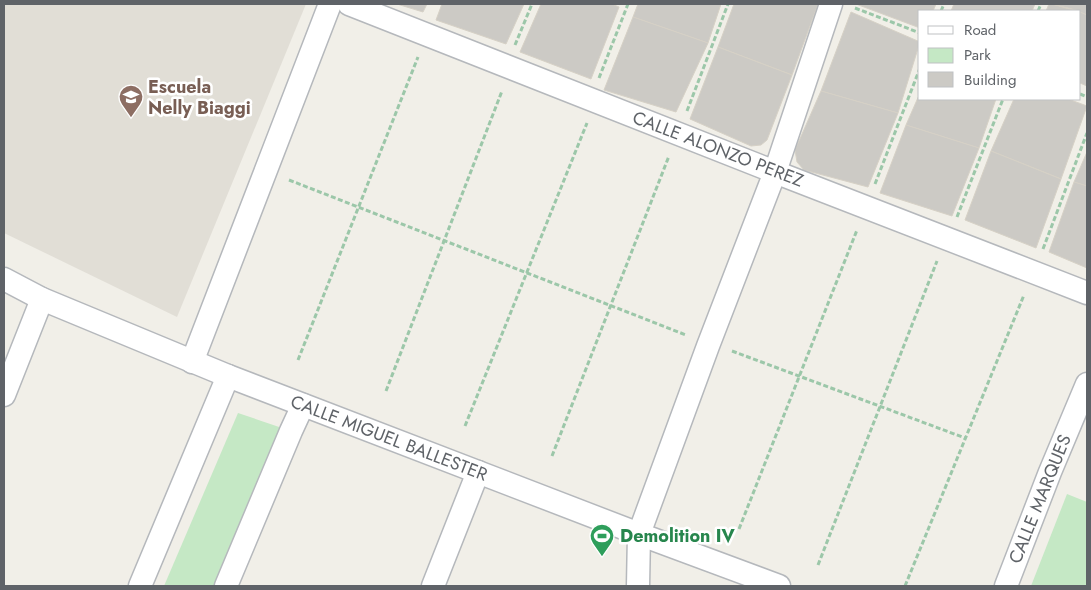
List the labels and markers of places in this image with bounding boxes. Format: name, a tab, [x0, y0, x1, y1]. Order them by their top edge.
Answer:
place label: Escuela Nelly Biaggi	[148, 74, 251, 121]
school or university icon: Escuela Nelly Biaggi	[118, 84, 144, 118]
sports icon: Demolition IV	[589, 523, 615, 557]
place label: Demolition IV	[620, 523, 736, 549]

